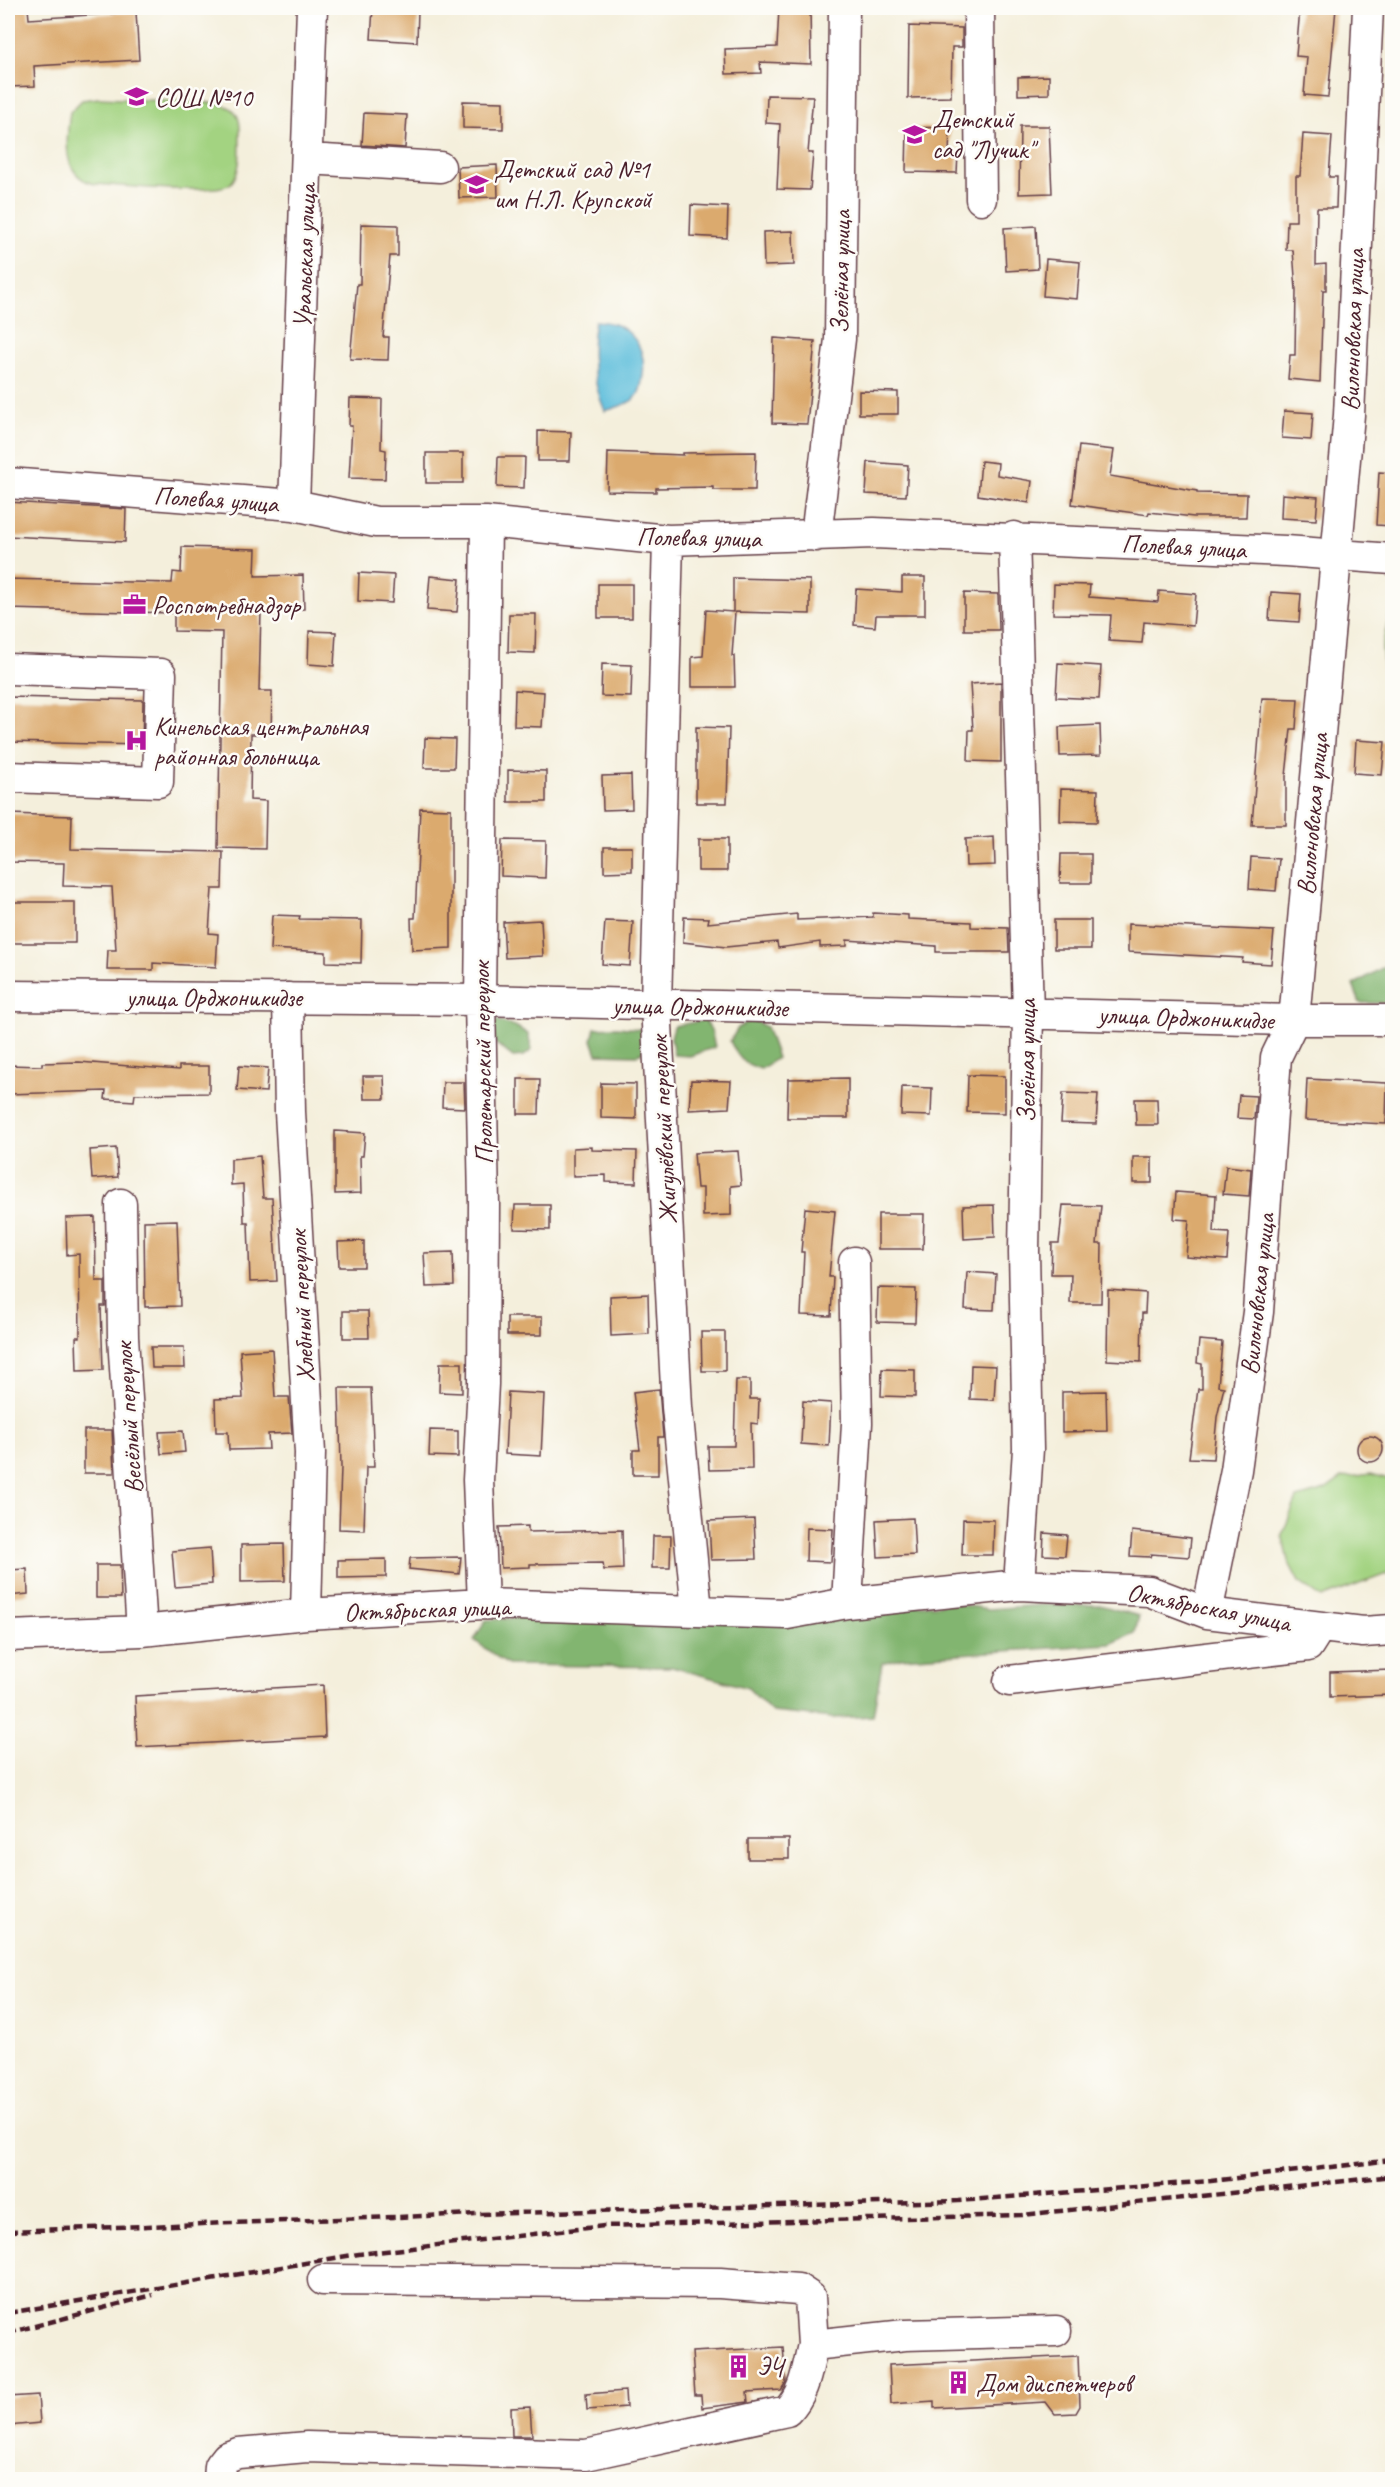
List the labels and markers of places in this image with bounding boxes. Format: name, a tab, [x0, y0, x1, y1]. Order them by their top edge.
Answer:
place label: СОШ №10	[155, 81, 255, 114]
school or university icon: СОШ №10	[124, 84, 150, 110]
place label: Детский сад "Лучик"	[932, 103, 1039, 166]
school or university icon: Детский сад "Лучик"	[901, 121, 927, 147]
place label: Детский сад №1 им Н.Л. Крупской	[494, 153, 654, 216]
school or university icon: Детский сад №1 им Н.Л. Крупской	[463, 171, 489, 197]
place label: Роспотребнадзор	[152, 589, 302, 622]
office icon: Роспотребнадзор	[121, 592, 147, 618]
place label: Кинельская центральная районная больница	[154, 710, 369, 773]
hospital icon: Кинельская центральная районная больница	[123, 728, 149, 754]
place label: ЭЧ	[757, 2350, 786, 2383]
building icon: ЭЧ	[726, 2353, 752, 2379]
place label: Дом диспетчеров	[976, 2367, 1136, 2400]
building icon: Дом диспетчеров	[945, 2370, 971, 2396]

